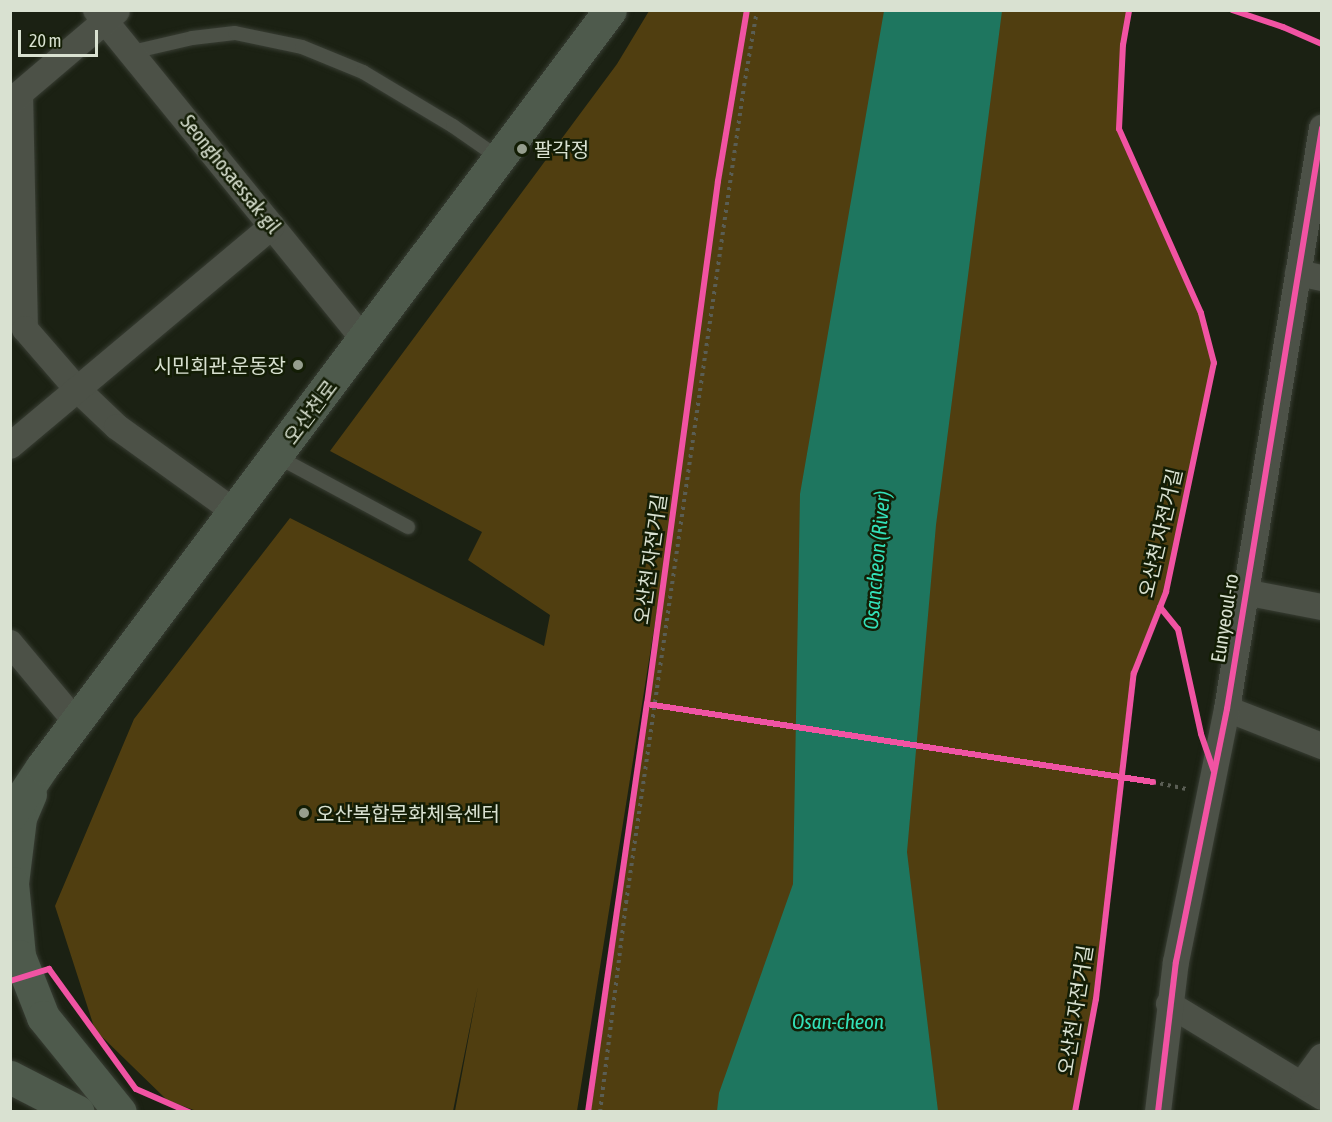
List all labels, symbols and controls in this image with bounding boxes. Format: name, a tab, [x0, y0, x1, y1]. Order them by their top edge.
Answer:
scale bar	[21, 18, 100, 56]
text: 20 m	[29, 30, 61, 51]
street label: Seonghosaessak-gil	[176, 110, 286, 238]
place label: 팔각정	[534, 137, 589, 161]
marker: 팔각정	[515, 142, 529, 156]
place label: 시민회관.운동장	[154, 353, 286, 377]
marker: 시민회관.운동장	[291, 358, 305, 372]
street label: 오산천로	[278, 375, 342, 449]
street label: 오산천 자전거길	[1134, 466, 1186, 600]
water label: Osancheon (River)	[857, 490, 895, 630]
street label: 오산천 자전거길	[629, 492, 671, 626]
street label: Eunyeoul-ro	[1205, 572, 1243, 664]
place label: 오산복합문화체육센터	[316, 801, 500, 825]
marker: 오산복합문화체육센터	[297, 806, 311, 820]
street label: 오산천 자전거길	[1053, 943, 1097, 1077]
water label: Osan-cheon	[792, 1008, 884, 1034]

